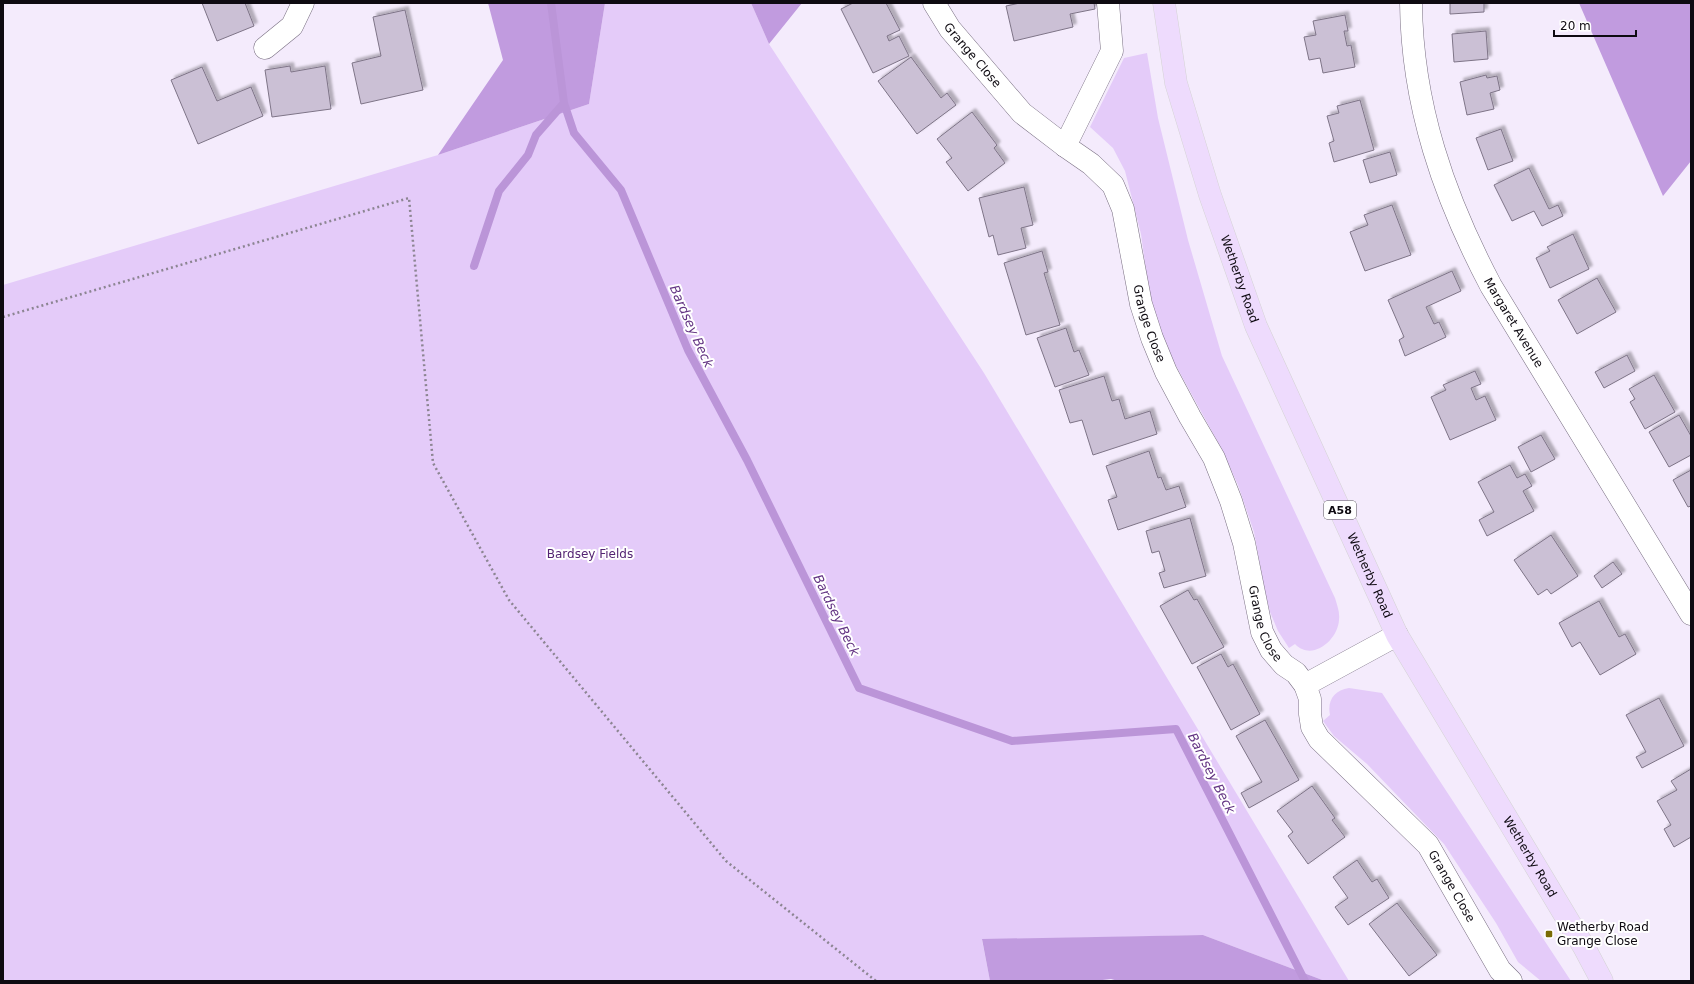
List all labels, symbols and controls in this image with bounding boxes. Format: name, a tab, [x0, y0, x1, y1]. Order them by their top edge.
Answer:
scale bar	[1554, 12, 1636, 38]
text: 20 m	[1560, 19, 1591, 33]
street label: Grange Close	[941, 20, 1004, 90]
street label: Wetherby Road	[1218, 233, 1261, 325]
street label: Margaret Avenue	[1481, 275, 1546, 370]
water label: Bardsey Beck	[667, 283, 717, 370]
street label: Grange Close	[1130, 284, 1168, 364]
road number: A58	[1324, 501, 1356, 519]
street label: Wetherby Road	[1344, 531, 1395, 620]
park label: Bardsey Fields	[547, 547, 633, 561]
water label: Bardsey Beck	[810, 572, 863, 659]
street label: Grange Close	[1246, 584, 1285, 665]
water label: Bardsey Beck	[1185, 730, 1239, 817]
street label: Wetherby Road	[1500, 814, 1560, 900]
street label: Grange Close	[1425, 848, 1478, 925]
place label: Wetherby Road Grange Close	[1557, 920, 1649, 948]
marker: Wetherby Road Grange Close	[1544, 929, 1554, 939]

